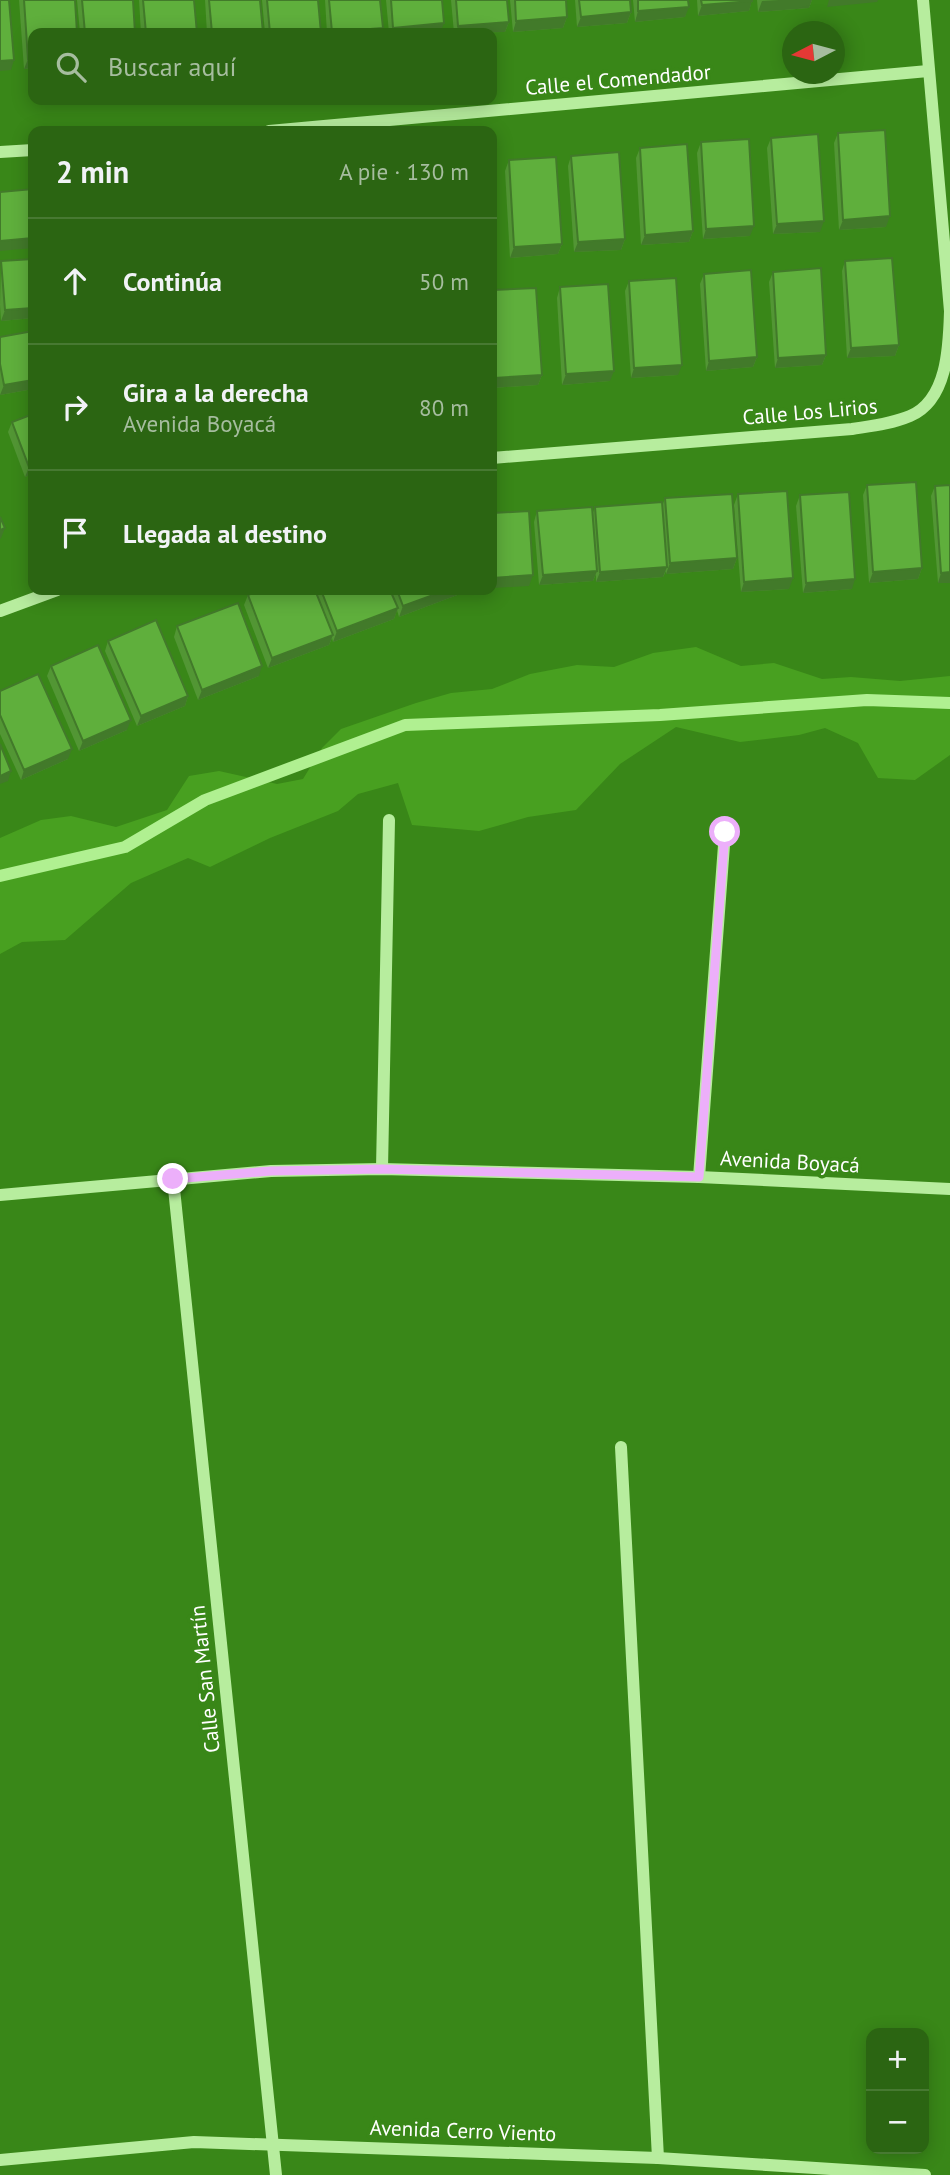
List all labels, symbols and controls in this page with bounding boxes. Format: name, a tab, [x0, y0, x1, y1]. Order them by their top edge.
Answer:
north arrow	[782, 21, 845, 84]
search box	[28, 28, 497, 105]
icon: search	[52, 48, 90, 86]
text: Buscar aquí	[108, 50, 236, 83]
street label: Calle el Comendador	[524, 58, 712, 101]
text: 2 min	[56, 152, 129, 191]
text: A pie · 130 m	[339, 157, 469, 186]
icon: ahead	[56, 262, 94, 300]
text: Continúa	[123, 265, 222, 298]
text: 50 m	[419, 267, 469, 296]
text: Gira a la derecha	[123, 376, 309, 409]
icon: right	[56, 388, 94, 426]
street label: Calle Los Lirios	[741, 392, 879, 431]
text: 80 m	[419, 393, 469, 422]
text: Avenida Boyacá	[123, 409, 276, 438]
icon: arrive	[56, 514, 94, 552]
text: Llegada al destino	[123, 517, 327, 550]
route start	[709, 816, 740, 847]
street label: Avenida Boyacá	[719, 1144, 861, 1179]
route end	[157, 1163, 188, 1194]
street label: Calle San Martín	[183, 1604, 226, 1754]
map controls	[866, 2028, 929, 2154]
button: +	[866, 2028, 929, 2091]
button: −	[866, 2091, 929, 2154]
street label: Avenida Cerro Viento	[369, 2114, 557, 2147]

